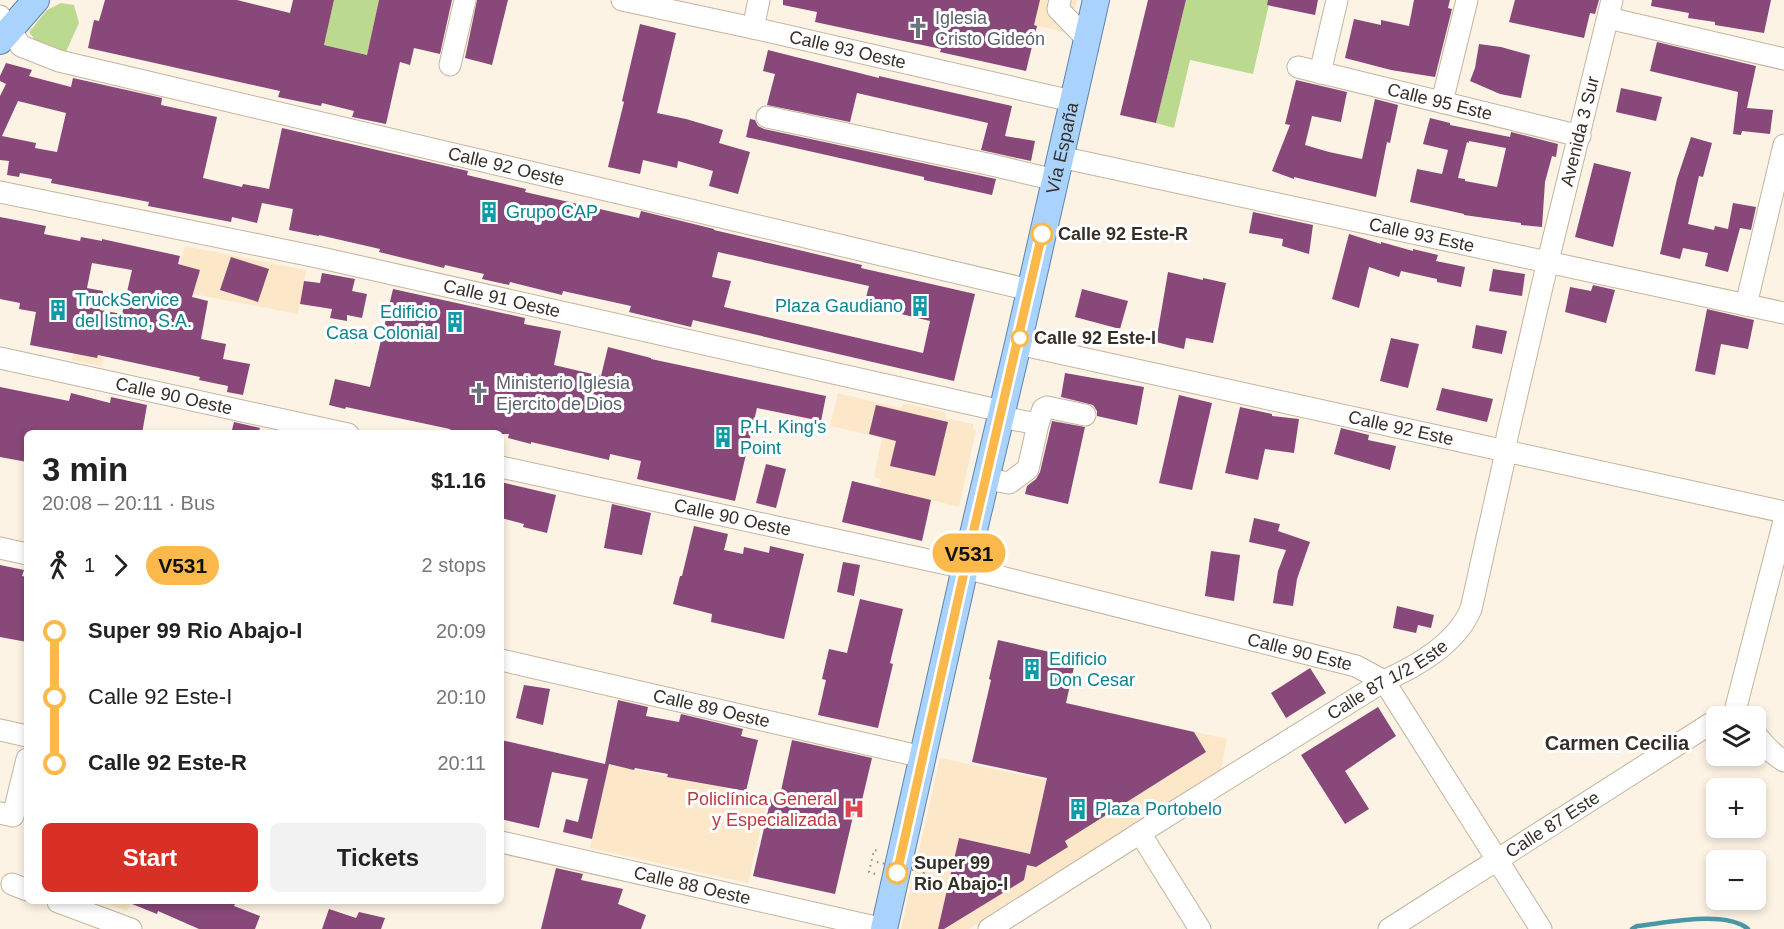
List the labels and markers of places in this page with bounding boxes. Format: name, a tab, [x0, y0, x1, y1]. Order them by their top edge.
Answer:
place label: Iglesia Cristo Gideón	[935, 8, 1045, 49]
church icon: Iglesia Cristo Gideón	[906, 16, 930, 40]
building icon: Grupo CAP	[477, 200, 501, 224]
place label: Grupo CAP	[506, 202, 598, 222]
marker: Calle 92 Este-R	[1031, 223, 1053, 245]
place label: Calle 92 Este-R	[1058, 224, 1188, 244]
place label: TruckService del Istmo, S.A.	[75, 290, 192, 331]
building icon: Plaza Gaudiano	[908, 294, 932, 318]
place label: Plaza Gaudiano	[775, 296, 903, 316]
building icon: TruckService del Istmo, S.A.	[46, 298, 70, 322]
place label: Edificio Casa Colonial	[326, 302, 438, 343]
building icon: Edificio Casa Colonial	[443, 310, 467, 334]
place label: Calle 92 Este-I	[1034, 328, 1156, 348]
marker: Calle 92 Este-I	[1011, 329, 1029, 347]
place label: Ministerio Iglesia Ejercito de Dios	[496, 373, 631, 414]
church icon: Ministerio Iglesia Ejercito de Dios	[467, 381, 491, 405]
place label: P.H. King's Point	[740, 417, 826, 458]
building icon: P.H. King's Point	[711, 425, 735, 449]
place label: Edificio Don Cesar	[1049, 649, 1135, 690]
building icon: Edificio Don Cesar	[1020, 657, 1044, 681]
place label: Policlínica General y Especializada	[687, 789, 838, 830]
hospital icon: Policlínica General y Especializada	[842, 797, 866, 821]
building icon: Plaza Portobelo	[1066, 797, 1090, 821]
place label: Plaza Portobelo	[1095, 799, 1222, 819]
place label: Super 99 Rio Abajo-I	[914, 853, 1008, 894]
marker: Super 99 Rio Abajo-I	[886, 862, 908, 884]

